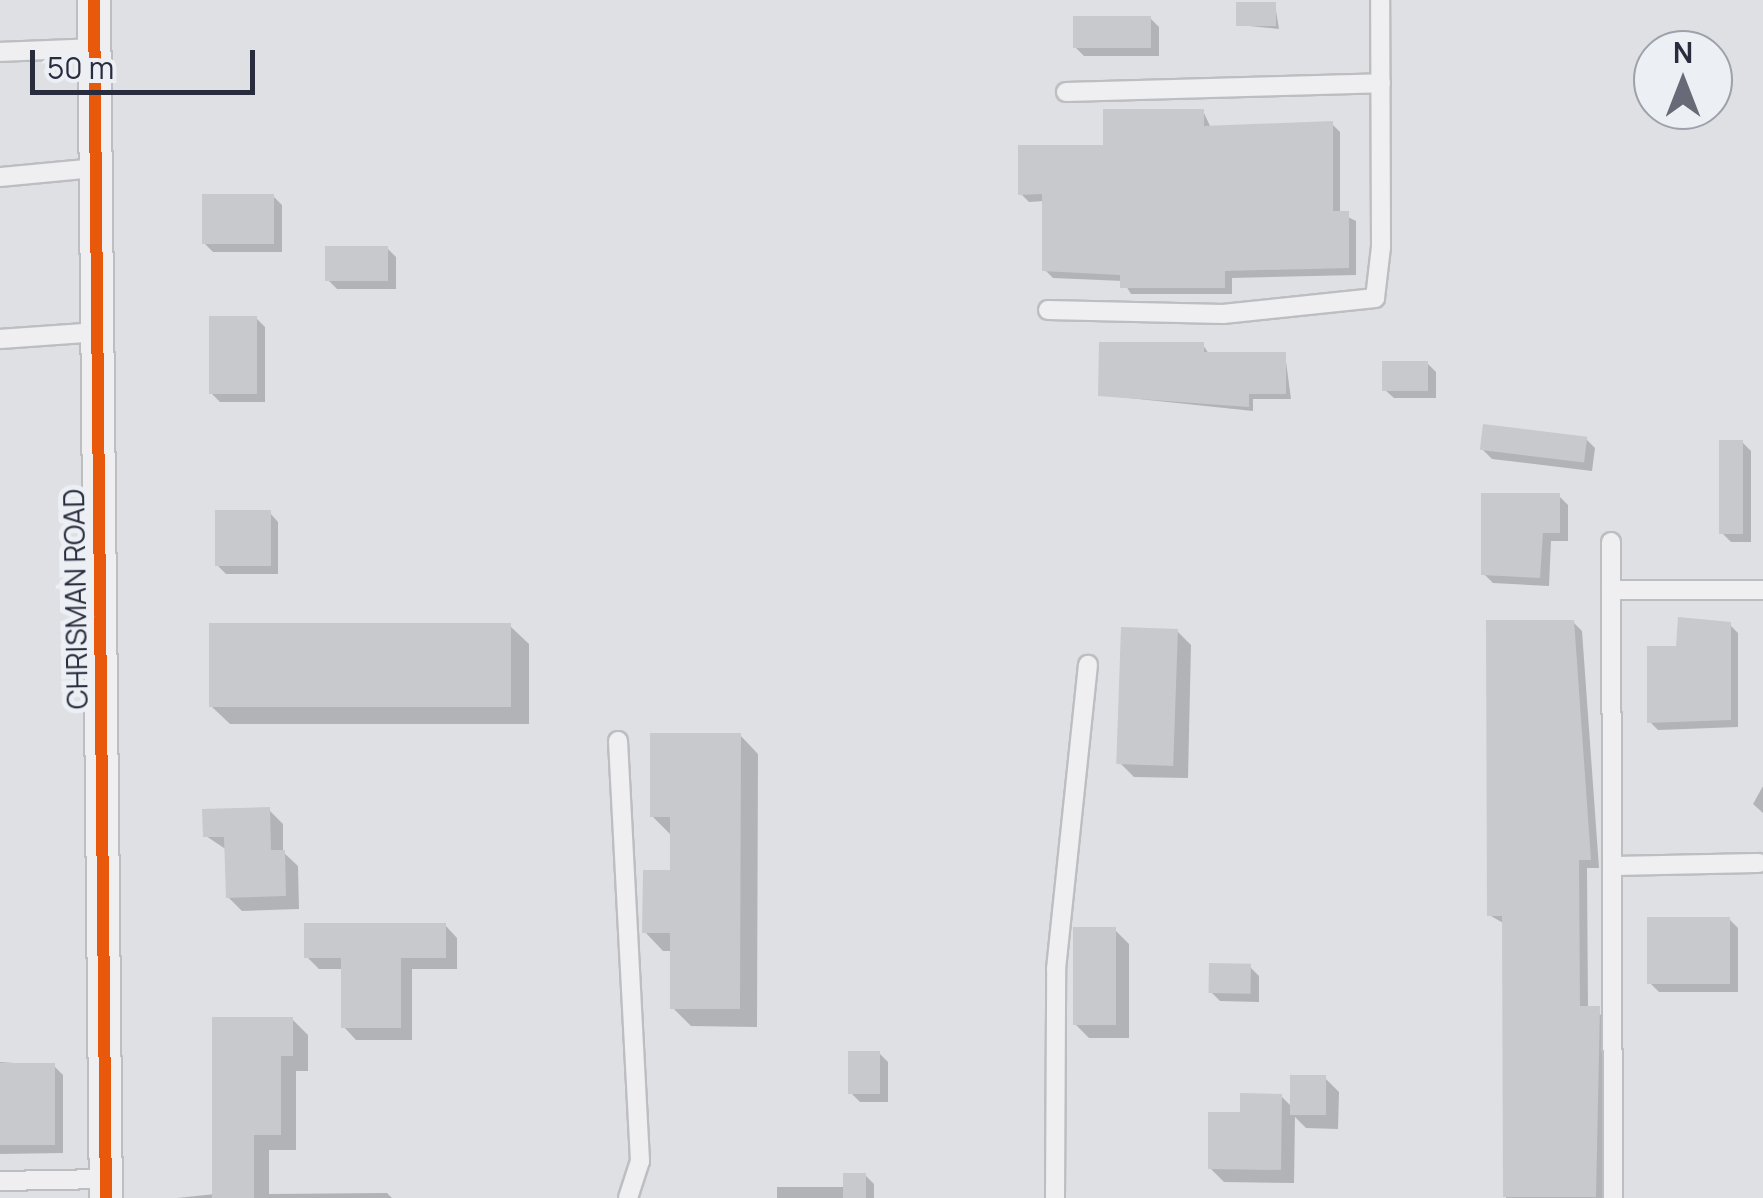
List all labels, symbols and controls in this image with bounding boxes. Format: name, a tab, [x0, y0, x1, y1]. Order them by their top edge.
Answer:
scale bar	[35, 30, 260, 92]
north arrow	[1633, 30, 1733, 130]
text: N	[1673, 33, 1693, 71]
text: 50 m	[47, 47, 114, 88]
street label: CHRISMAN ROAD	[56, 488, 94, 710]

